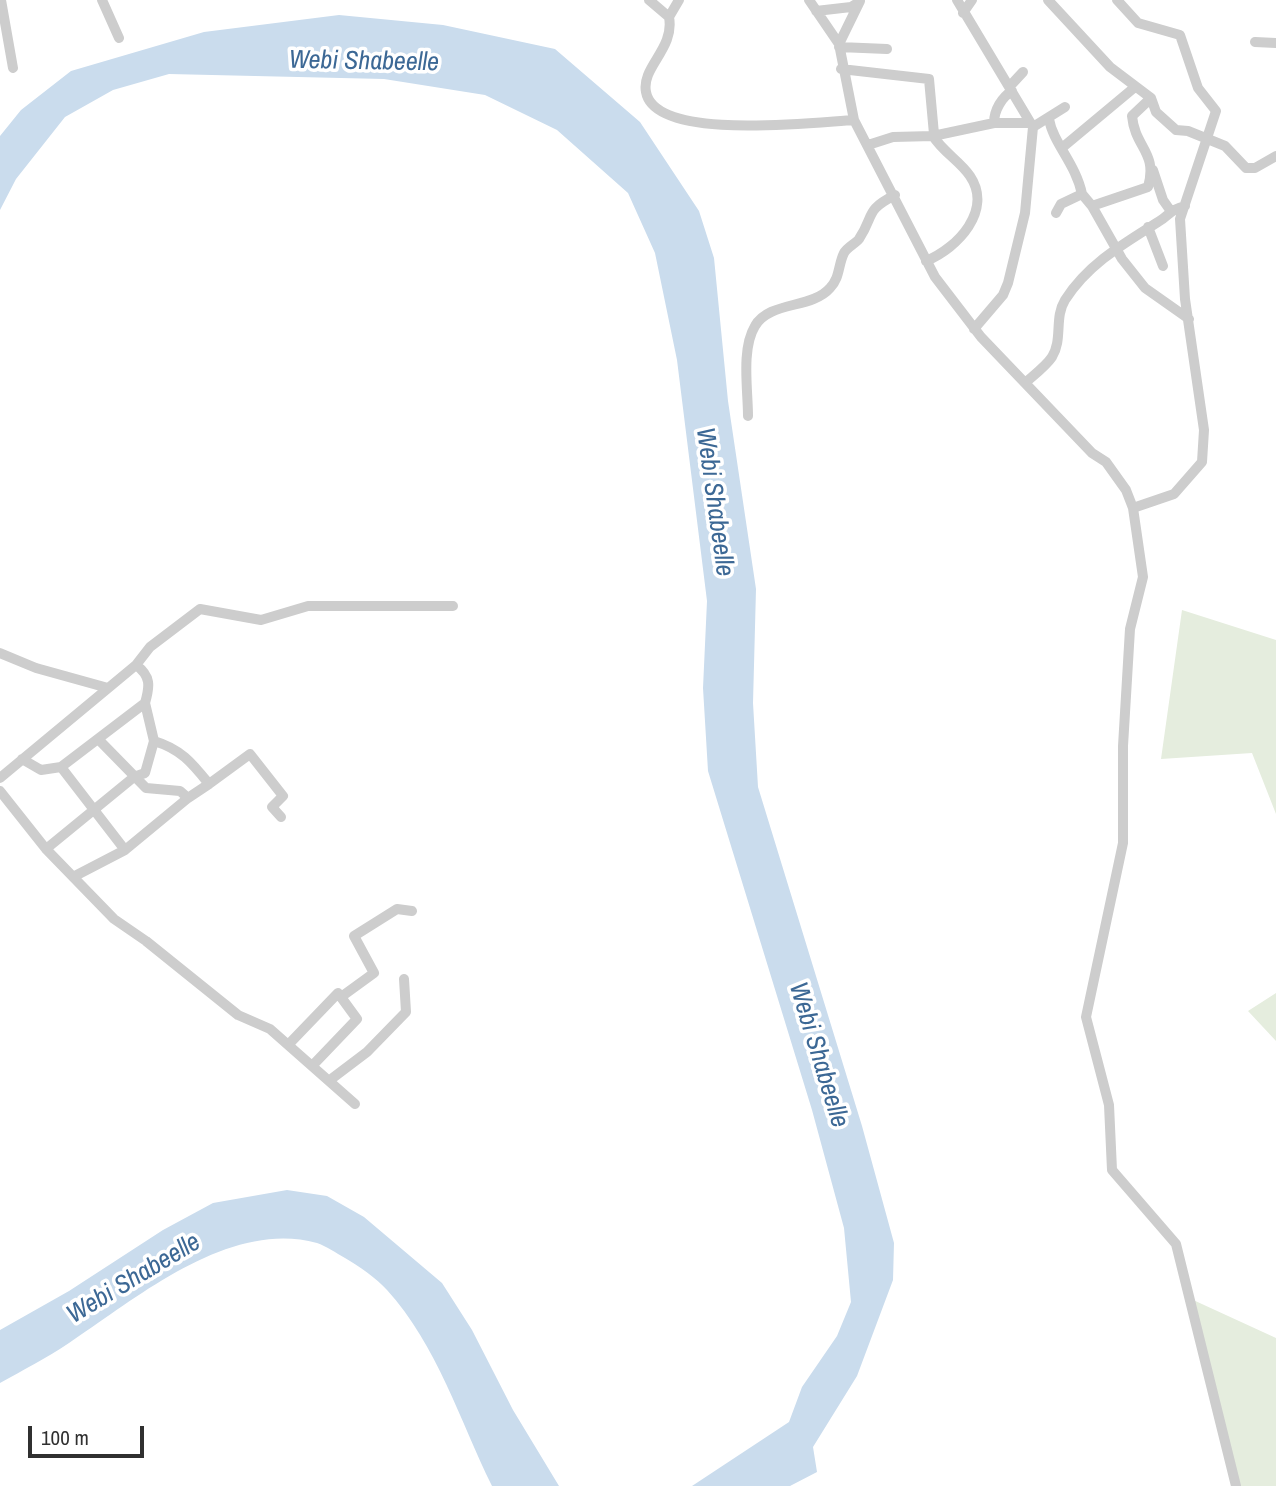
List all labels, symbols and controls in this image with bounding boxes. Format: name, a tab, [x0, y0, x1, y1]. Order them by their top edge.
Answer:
water label: Webi Shabeelle	[289, 45, 439, 79]
water label: Webi Shabeelle	[688, 426, 740, 578]
water label: Webi Shabeelle	[781, 979, 855, 1131]
water label: Webi Shabeelle	[62, 1227, 206, 1331]
scale bar	[32, 1412, 147, 1456]
text: 100 m	[41, 1423, 89, 1452]

